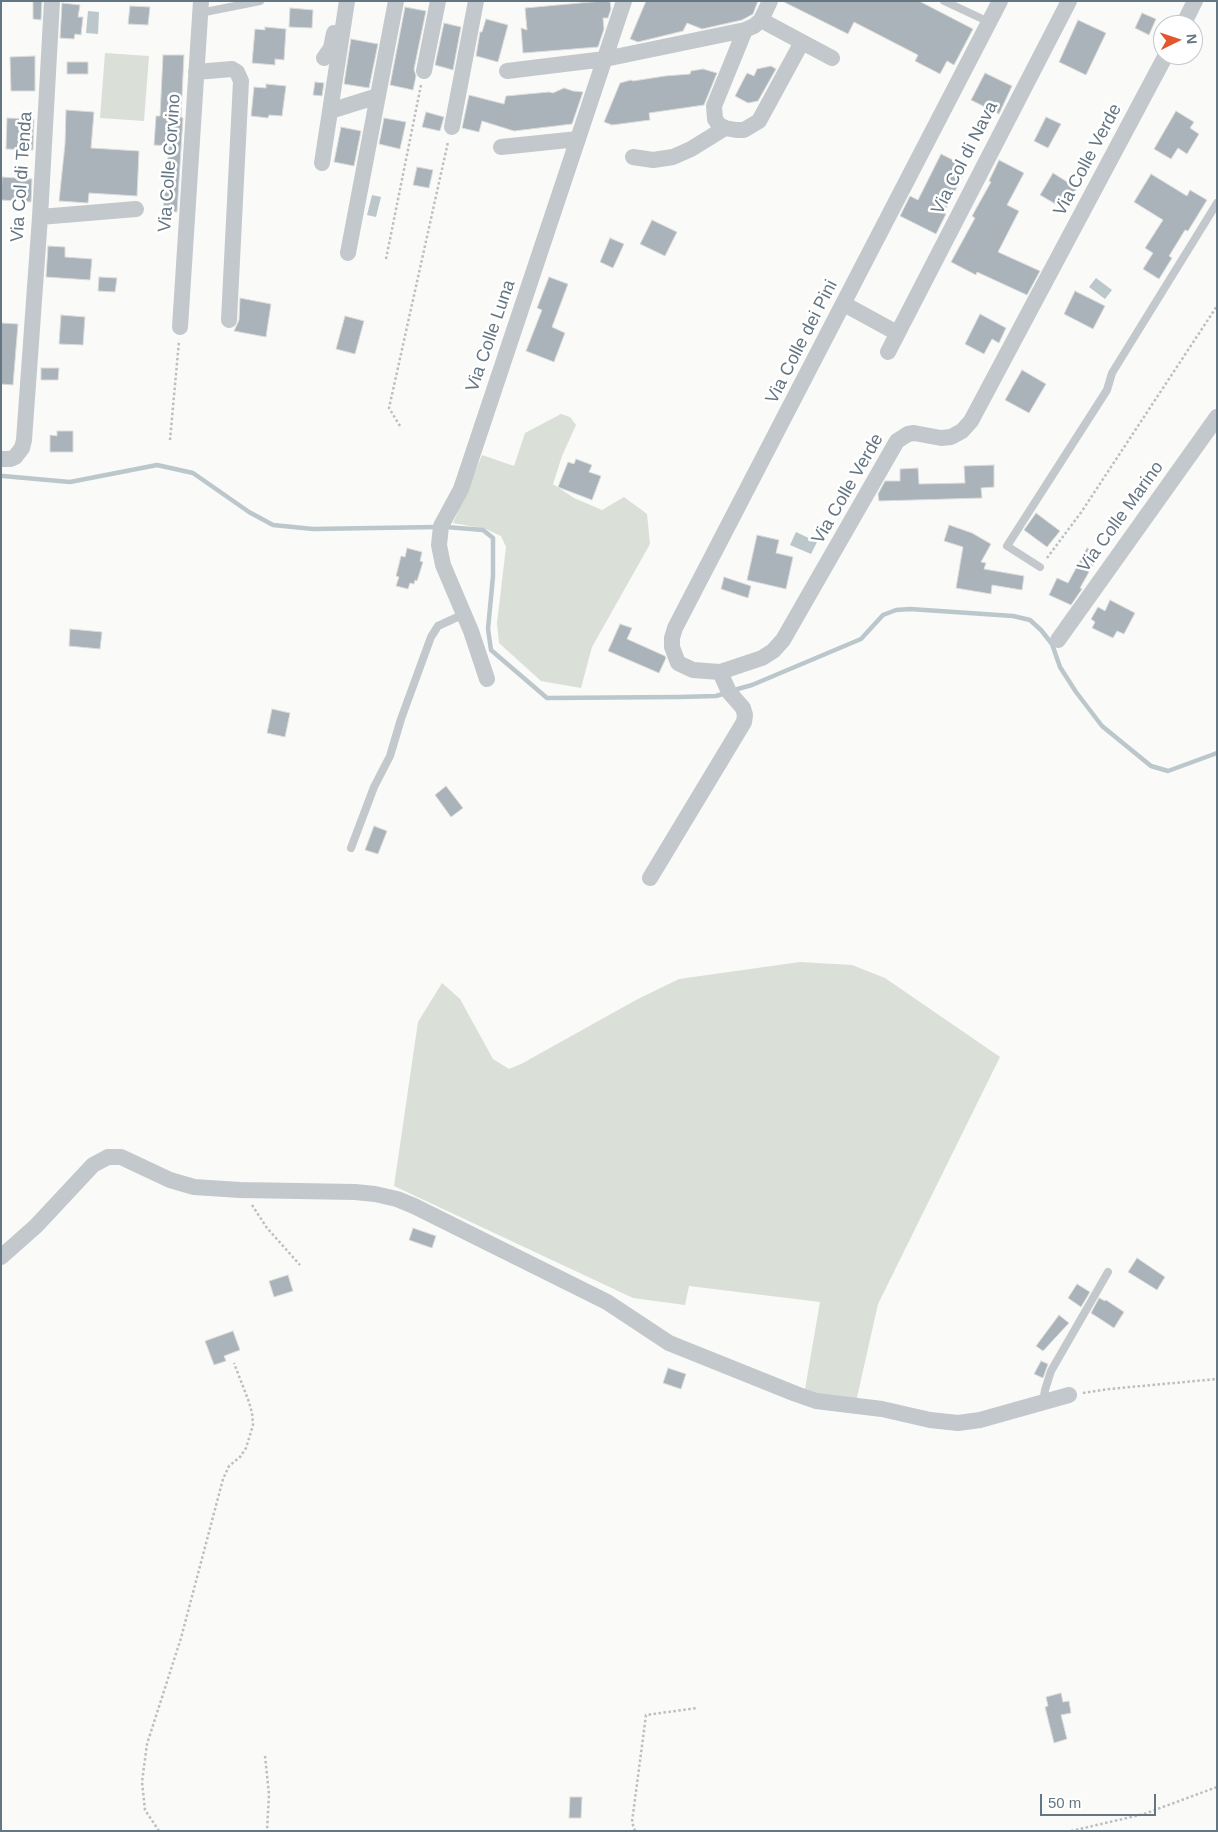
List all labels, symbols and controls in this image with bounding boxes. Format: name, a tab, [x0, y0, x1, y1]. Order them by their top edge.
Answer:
north arrow	[1153, 15, 1203, 65]
text: N	[1184, 33, 1200, 45]
street label: Via Colle Corvino	[154, 93, 186, 233]
street label: Via Col di Nava	[927, 98, 1003, 218]
street label: Via Colle Verde	[1049, 100, 1127, 220]
street label: Via Col di Tenda	[7, 111, 37, 243]
street label: Via Colle Luna	[462, 277, 520, 395]
street label: Via Colle dei Pini	[762, 277, 842, 407]
street label: Via Colle Verde	[808, 430, 888, 548]
street label: Via Colle Marino	[1074, 457, 1168, 577]
scale bar	[1043, 1784, 1159, 1816]
text: 50 m	[1048, 1794, 1081, 1811]

